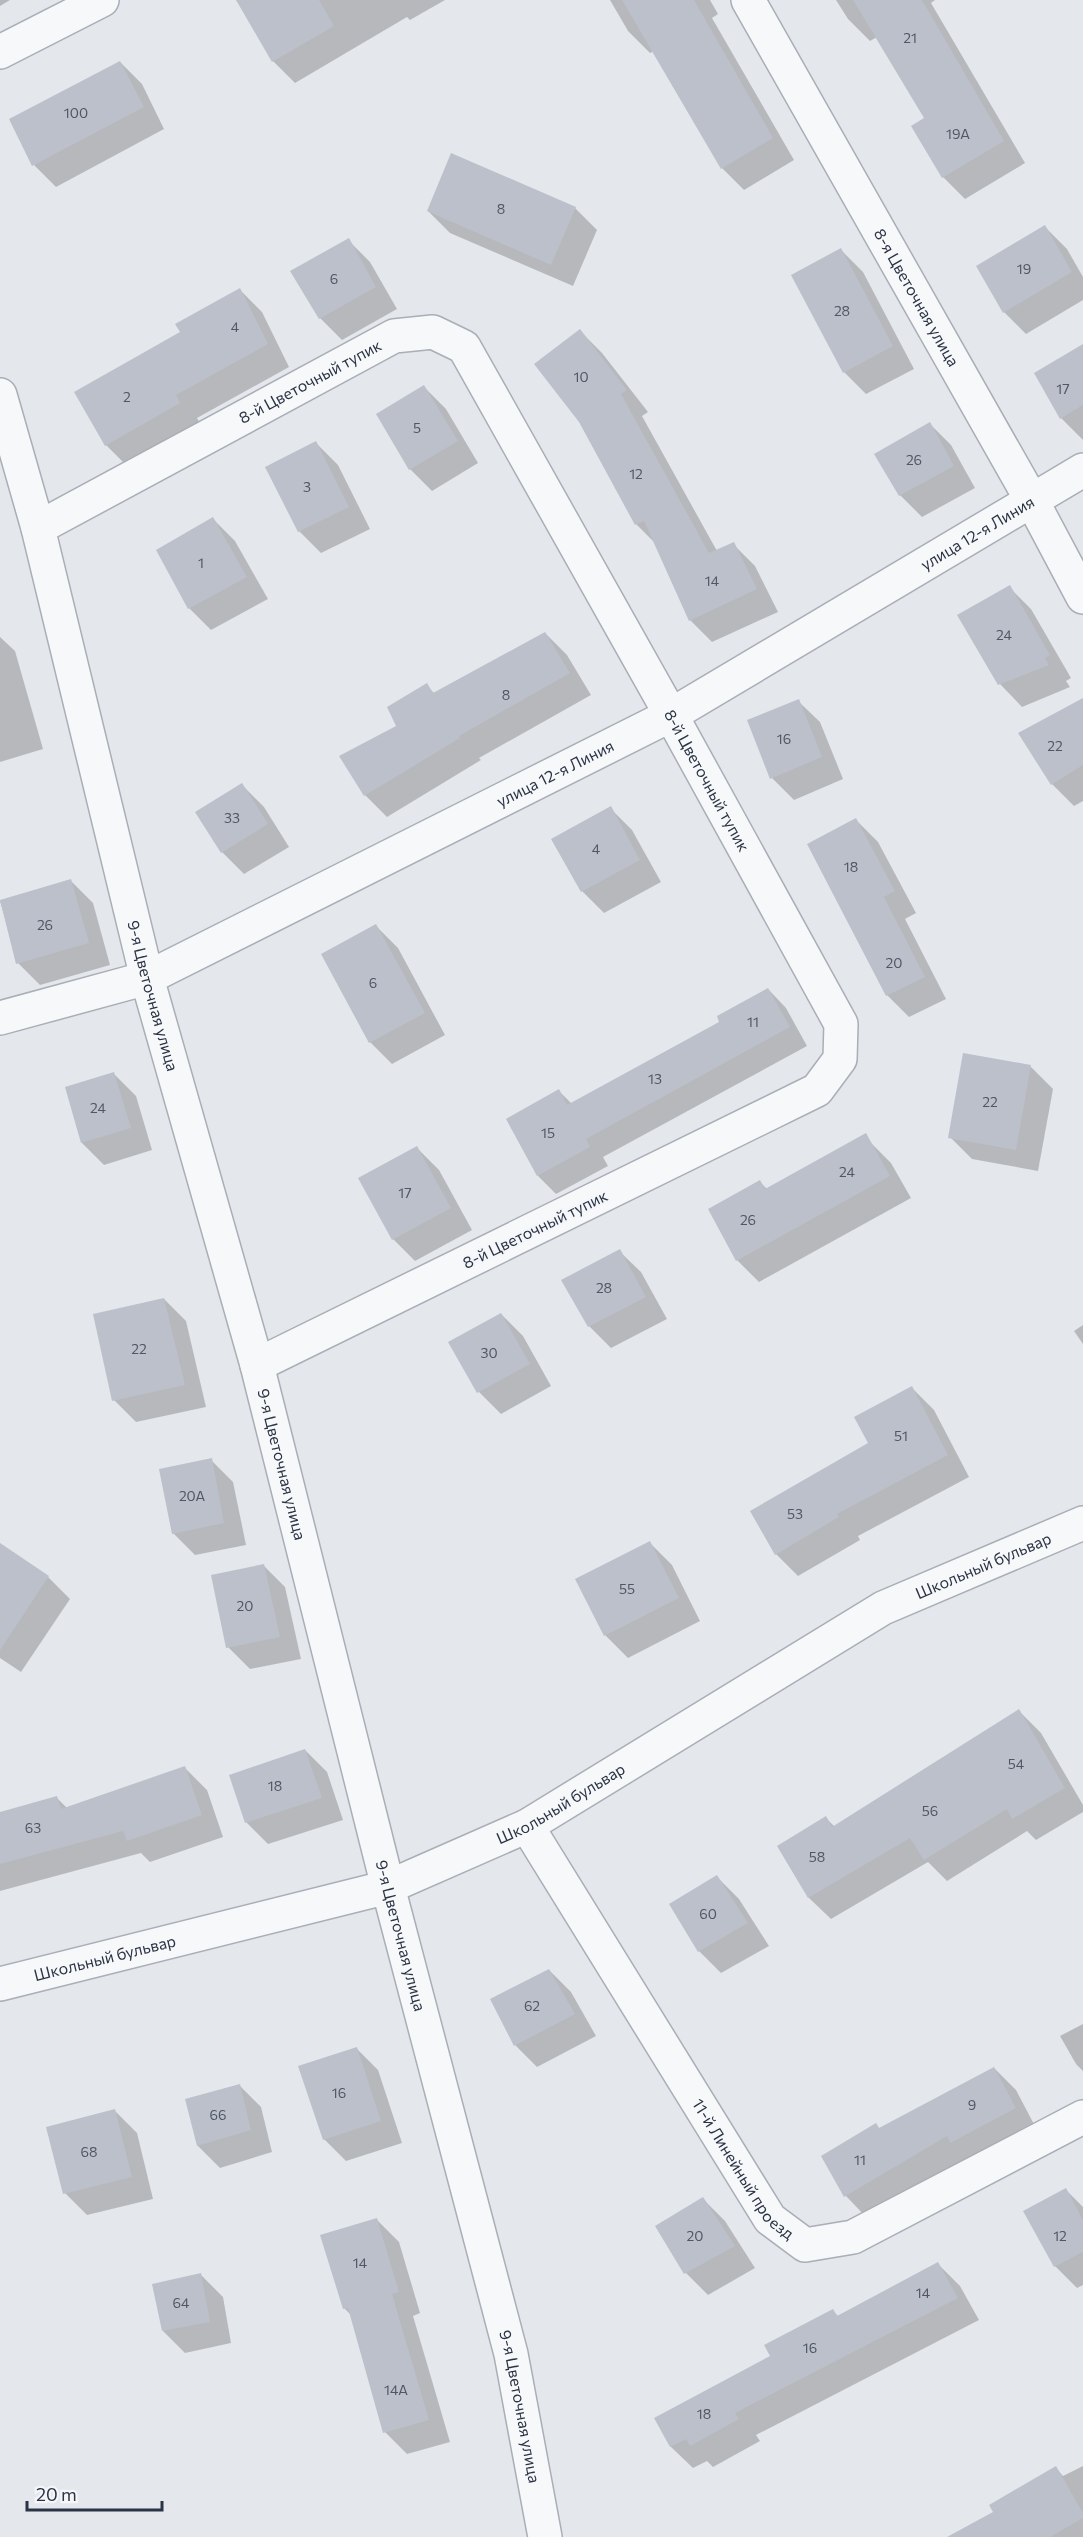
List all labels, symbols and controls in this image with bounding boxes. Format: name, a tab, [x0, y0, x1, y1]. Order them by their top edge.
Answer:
house number: 21	[903, 29, 917, 46]
house number: 100	[64, 104, 88, 121]
house number: 19А	[946, 125, 970, 142]
house number: 8	[497, 200, 505, 217]
street label: 8-я Цветочная улица	[871, 225, 964, 370]
house number: 19	[1017, 260, 1031, 277]
house number: 6	[330, 270, 338, 287]
house number: 28	[834, 302, 850, 319]
house number: 4	[231, 318, 240, 335]
street label: 8-й Цветочный тупик	[235, 335, 385, 427]
house number: 10	[573, 368, 589, 385]
house number: 17	[1056, 380, 1070, 397]
house number: 2	[123, 388, 131, 405]
house number: 5	[413, 419, 421, 436]
house number: 26	[906, 451, 922, 468]
house number: 12	[629, 465, 643, 482]
house number: 3	[303, 478, 311, 495]
street label: улица 12-я Линия	[917, 491, 1037, 574]
house number: 1	[198, 554, 204, 571]
house number: 14	[705, 572, 720, 589]
house number: 24	[996, 626, 1013, 643]
house number: 8	[502, 686, 510, 703]
street label: 8-й Цветочный тупик	[661, 706, 754, 855]
house number: 16	[777, 730, 791, 747]
street label: улица 12-я Линия	[493, 735, 617, 810]
house number: 22	[1047, 737, 1063, 754]
house number: 33	[224, 809, 240, 826]
house number: 4	[592, 840, 601, 857]
house number: 18	[844, 858, 858, 875]
house number: 26	[37, 916, 53, 933]
street label: 9-я Цветочная улица	[124, 918, 183, 1073]
house number: 20	[886, 954, 902, 971]
house number: 6	[369, 974, 377, 991]
house number: 11	[747, 1013, 759, 1030]
house number: 13	[648, 1070, 662, 1087]
house number: 22	[982, 1093, 998, 1110]
house number: 24	[90, 1099, 107, 1116]
house number: 15	[541, 1124, 555, 1141]
house number: 24	[839, 1163, 856, 1180]
house number: 17	[398, 1184, 412, 1201]
street label: 8-й Цветочный тупик	[459, 1185, 611, 1272]
house number: 26	[740, 1211, 756, 1228]
house number: 28	[596, 1279, 612, 1296]
house number: 22	[131, 1340, 147, 1357]
house number: 30	[480, 1344, 498, 1361]
street label: 9-я Цветочная улица	[254, 1386, 311, 1542]
house number: 51	[894, 1427, 908, 1444]
house number: 20А	[179, 1487, 205, 1504]
house number: 53	[787, 1505, 803, 1522]
street label: Школьный бульвар	[912, 1528, 1054, 1602]
house number: 55	[619, 1580, 635, 1597]
house number: 20	[237, 1597, 253, 1614]
house number: 54	[1008, 1755, 1025, 1772]
street label: Школьный бульвар	[493, 1758, 628, 1847]
house number: 18	[268, 1777, 282, 1794]
house number: 56	[922, 1802, 938, 1819]
house number: 63	[25, 1819, 41, 1836]
house number: 58	[809, 1848, 825, 1865]
street label: 9-я Цветочная улица	[373, 1858, 430, 2013]
house number: 60	[699, 1905, 717, 1922]
street label: Школьный бульвар	[32, 1930, 178, 1984]
house number: 62	[524, 1997, 540, 2014]
house number: 16	[332, 2084, 346, 2101]
street label: 11-й Линейный проезд	[689, 2095, 799, 2243]
house number: 9	[968, 2096, 976, 2113]
house number: 66	[210, 2106, 227, 2123]
house number: 68	[81, 2143, 98, 2160]
house number: 11	[854, 2151, 866, 2168]
house number: 20	[687, 2227, 703, 2244]
house number: 12	[1053, 2227, 1067, 2244]
house number: 14	[353, 2254, 368, 2271]
house number: 14	[916, 2284, 931, 2301]
house number: 64	[173, 2294, 190, 2311]
street label: 9-я Цветочная улица	[496, 2328, 545, 2484]
house number: 16	[803, 2339, 817, 2356]
house number: 14А	[384, 2381, 408, 2398]
house number: 18	[697, 2405, 711, 2422]
scale bar	[27, 2474, 162, 2512]
text: 20 m	[36, 2483, 77, 2505]

